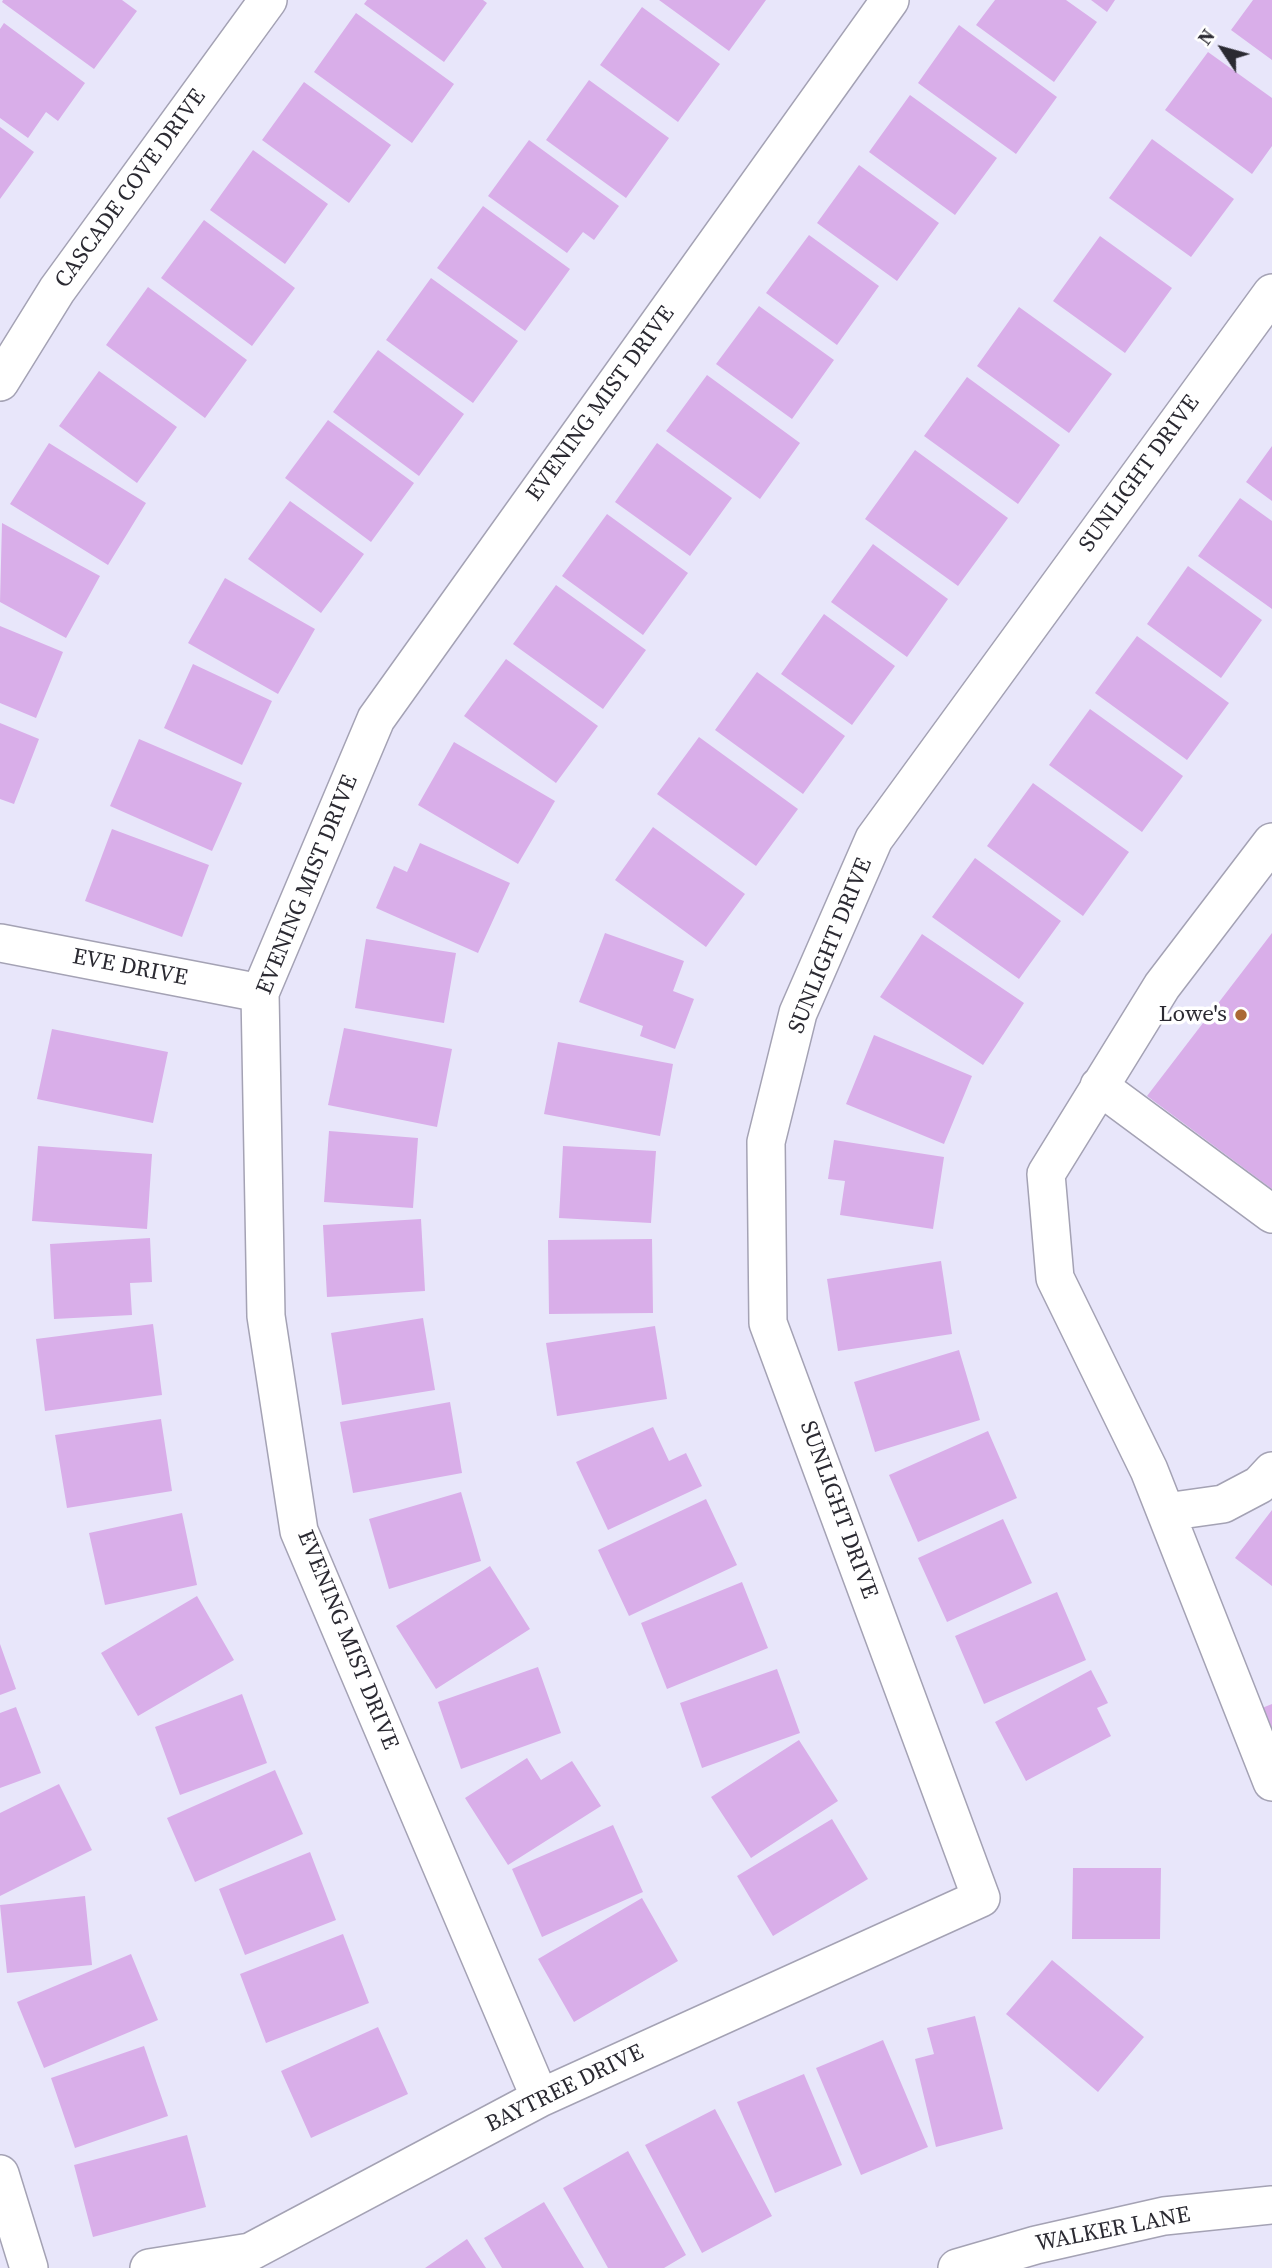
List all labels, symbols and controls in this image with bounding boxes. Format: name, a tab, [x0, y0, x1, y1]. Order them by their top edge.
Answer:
north arrow	[1188, 14, 1258, 84]
text: N	[1191, 23, 1221, 50]
street label: CASCADE COVE DRIVE	[50, 84, 212, 294]
street label: EVENING MIST DRIVE	[521, 301, 681, 507]
street label: SUNLIGHT DRIVE	[1074, 390, 1206, 558]
street label: EVENING MIST DRIVE	[251, 771, 365, 999]
street label: SUNLIGHT DRIVE	[783, 854, 879, 1038]
street label: EVE DRIVE	[70, 943, 190, 993]
place label: Lowe's	[1159, 1001, 1227, 1029]
marker: Lowe's	[1233, 1007, 1249, 1023]
street label: SUNLIGHT DRIVE	[793, 1417, 883, 1603]
street label: EVENING MIST DRIVE	[290, 1526, 404, 1754]
street label: BAYTREE DRIVE	[482, 2039, 648, 2139]
street label: WALKER LANE	[1033, 2201, 1193, 2259]

